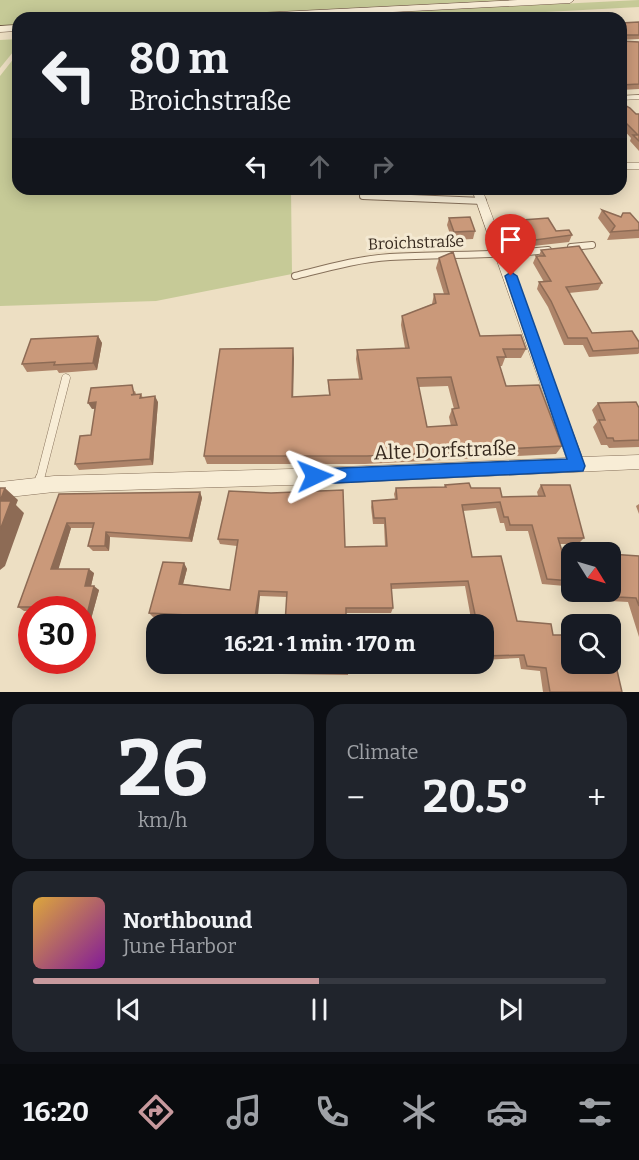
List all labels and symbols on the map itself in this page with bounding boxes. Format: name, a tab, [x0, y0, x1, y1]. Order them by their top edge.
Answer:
pin	[485, 214, 536, 276]
street label: Broichstraße	[368, 231, 464, 254]
street label: Alte Dorfstraße	[373, 436, 517, 464]
position arrow	[283, 444, 347, 508]
north arrow	[561, 542, 621, 602]
speed limit sign: 30	[18, 596, 96, 674]

